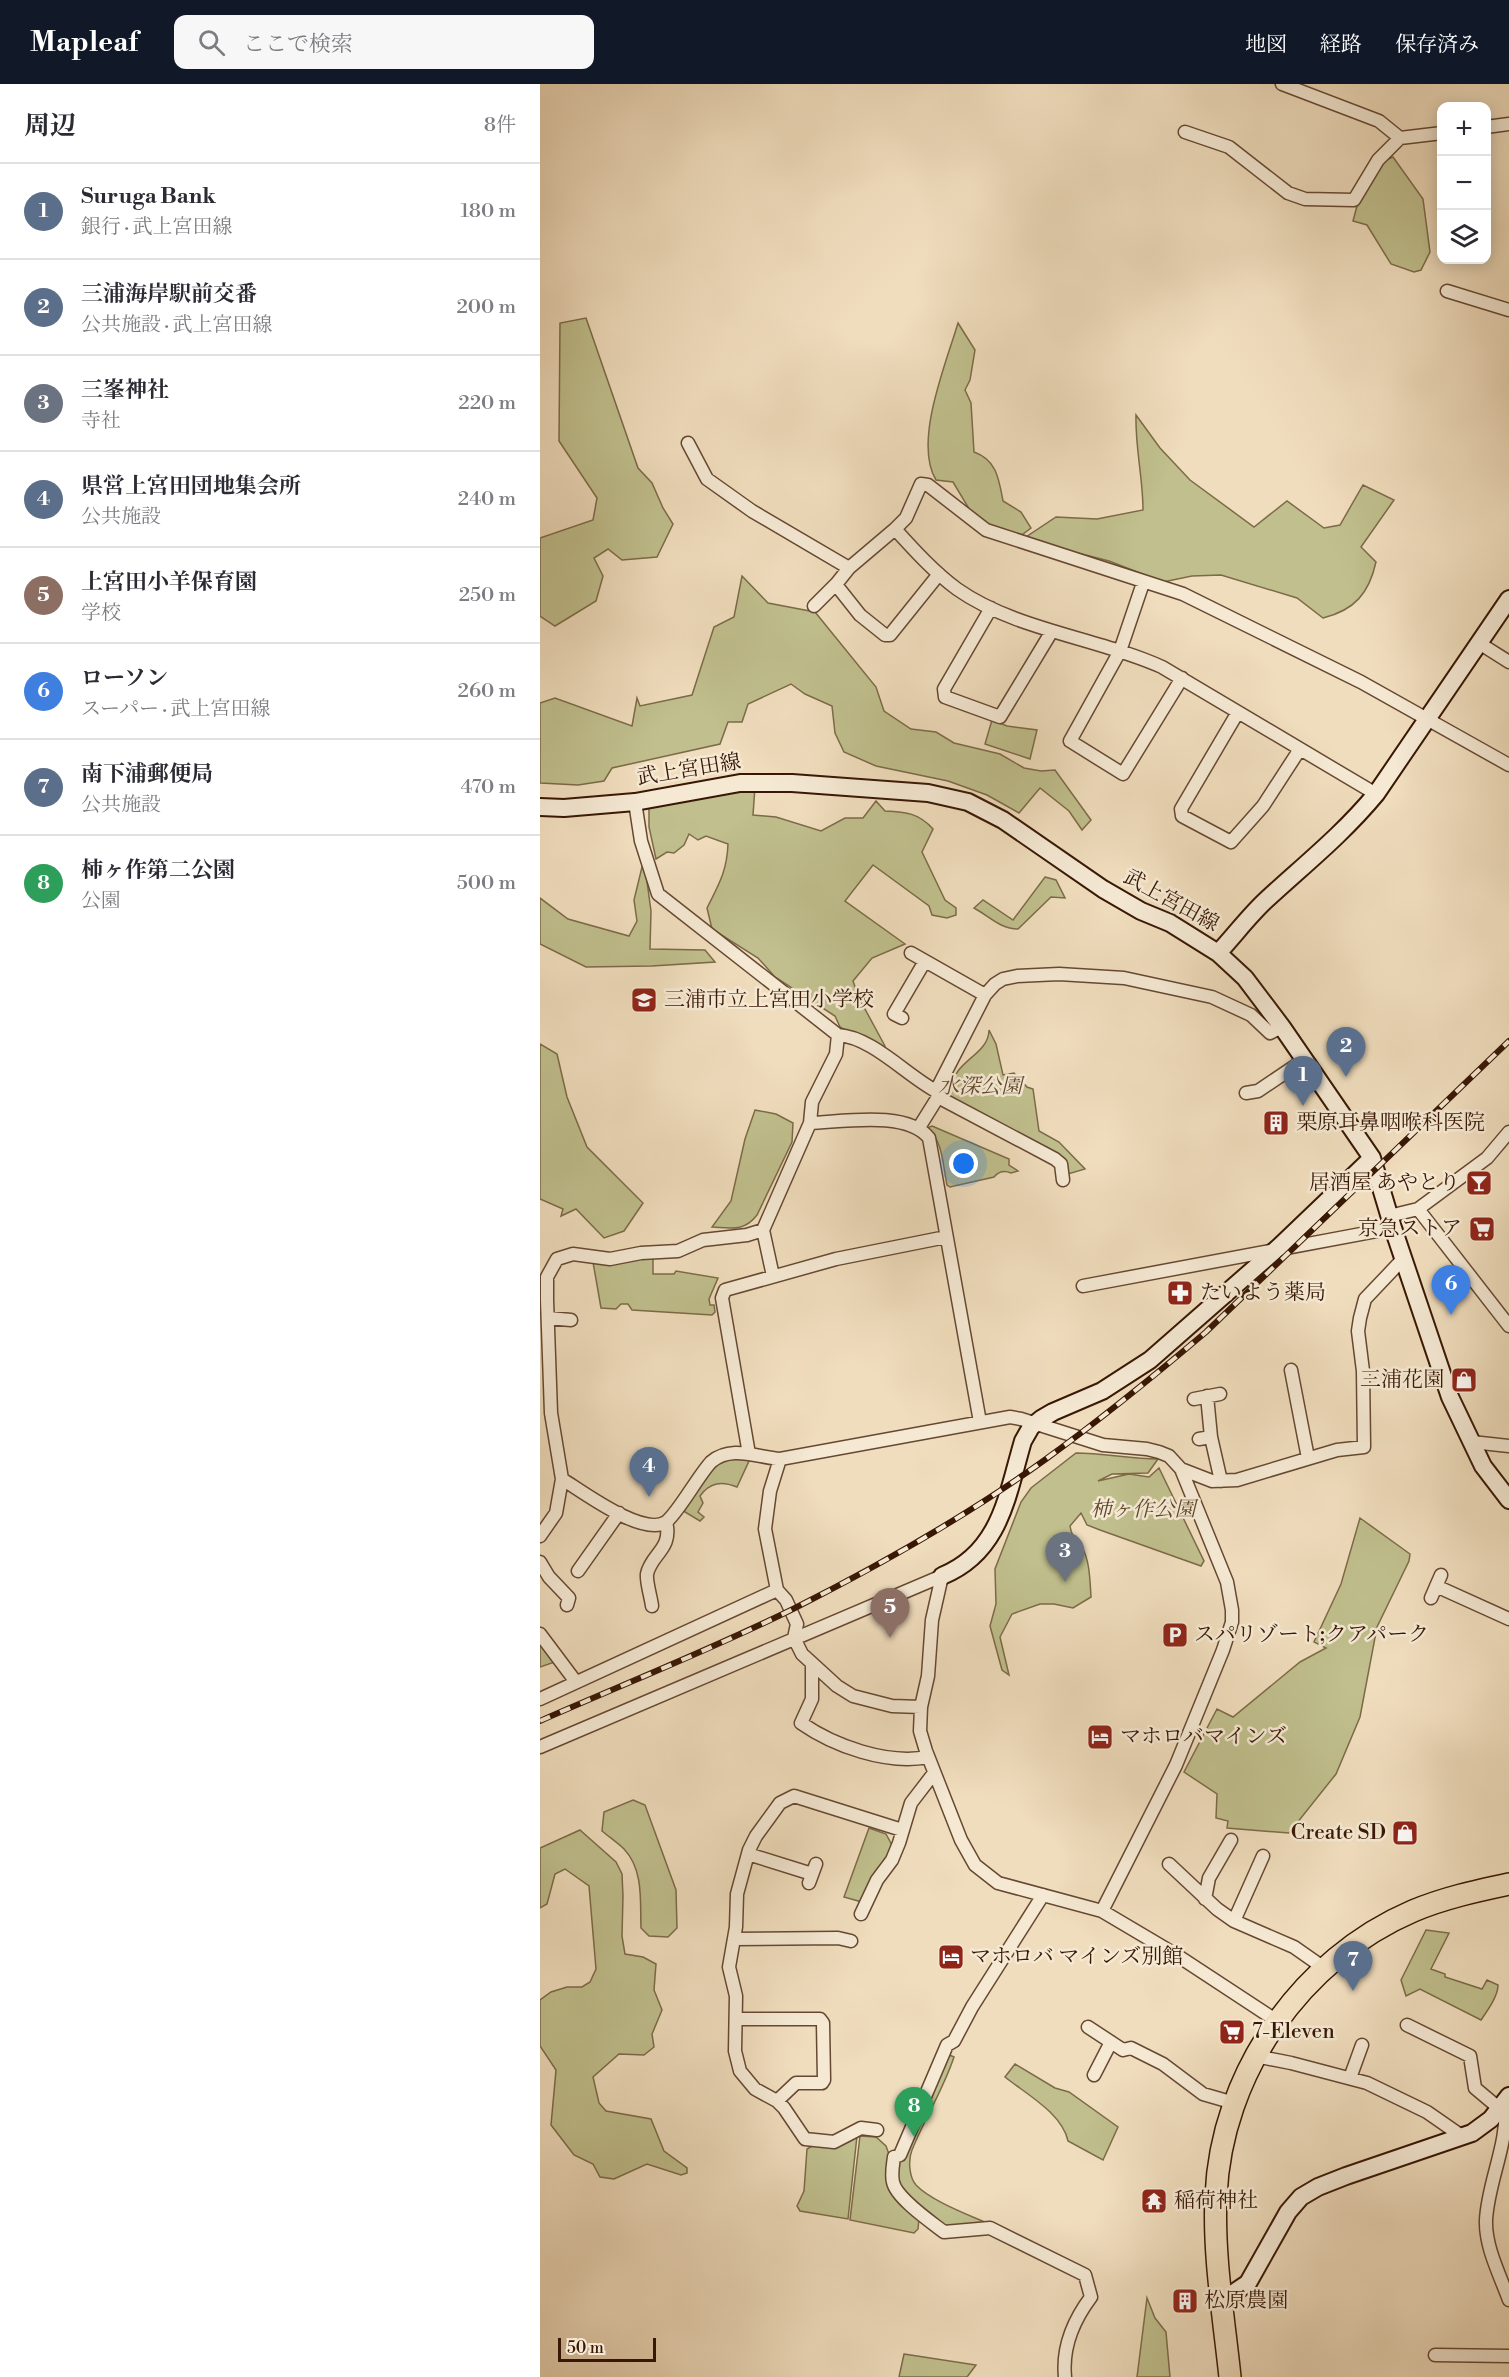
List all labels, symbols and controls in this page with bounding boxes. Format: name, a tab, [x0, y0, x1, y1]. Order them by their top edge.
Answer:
search box	[174, 15, 594, 69]
text: Mapleaf	[30, 25, 138, 60]
icon: search	[195, 26, 228, 59]
text: ここで検索	[243, 31, 353, 58]
text: 地図	[1245, 32, 1287, 58]
text: 経路	[1320, 32, 1362, 58]
text: 保存済み	[1395, 32, 1479, 58]
map controls	[1437, 102, 1491, 264]
button: +	[1437, 102, 1491, 156]
text: 周辺	[24, 110, 76, 142]
text: 8件	[484, 113, 516, 138]
button: −	[1437, 156, 1491, 210]
text: Suruga Bank	[81, 183, 216, 210]
text: 1	[39, 199, 48, 224]
text: 180 m	[461, 199, 516, 224]
button: layers	[1437, 210, 1491, 264]
text: 銀行 · 武上宮田線	[81, 215, 233, 240]
text: 三浦海岸駅前交番	[81, 281, 257, 308]
text: 2	[37, 295, 50, 320]
text: 200 m	[456, 295, 516, 320]
text: 公共施設 · 武上宮田線	[81, 313, 273, 338]
text: 三峯神社	[81, 377, 169, 404]
text: 3	[37, 391, 50, 416]
text: 220 m	[458, 391, 516, 416]
text: 寺社	[81, 409, 121, 434]
text: 県営上宮田団地集会所	[81, 473, 301, 500]
text: 4	[37, 487, 50, 512]
text: 240 m	[458, 487, 516, 512]
text: 公共施設	[81, 505, 161, 530]
text: 上宮田小羊保育園	[81, 569, 257, 596]
text: 5	[37, 583, 50, 608]
text: 250 m	[459, 583, 516, 608]
text: 学校	[81, 601, 121, 626]
text: ローソン	[81, 665, 168, 692]
text: 6	[37, 679, 50, 704]
text: 260 m	[458, 679, 516, 704]
text: スーパー · 武上宮田線	[81, 697, 271, 722]
street label: 武上宮田線	[635, 749, 743, 791]
text: 南下浦郵便局	[81, 761, 213, 788]
text: 7	[38, 775, 49, 800]
text: 470 m	[460, 775, 516, 800]
text: 公共施設	[81, 793, 161, 818]
text: 柿ヶ作第二公園	[81, 857, 235, 884]
street label: 武上宮田線	[1119, 864, 1223, 938]
text: 8	[37, 871, 50, 896]
text: 500 m	[457, 871, 516, 896]
text: 公園	[81, 889, 121, 914]
school or university icon: 三浦市立上宮田小学校	[629, 985, 659, 1015]
place label: 三浦市立上宮田小学校	[664, 987, 874, 1013]
pin: 2	[1326, 1028, 1366, 1077]
pin: 1	[1284, 1056, 1323, 1106]
park label: 水深公園	[938, 1074, 1025, 1100]
building icon: 栗原耳鼻咽喉科医院	[1261, 1108, 1291, 1138]
place label: 栗原耳鼻咽喉科医院	[1296, 1110, 1485, 1136]
your location	[949, 1149, 978, 1178]
bar icon: 居酒屋 あやとり	[1464, 1168, 1494, 1198]
place label: 居酒屋 あやとり	[1309, 1170, 1460, 1196]
supermarket icon: 京急ストア	[1467, 1214, 1497, 1244]
place label: 京急ストア	[1358, 1216, 1462, 1242]
pin: 6	[1432, 1266, 1470, 1315]
pharmacy icon: たいよう薬局	[1165, 1278, 1195, 1308]
place label: たいよう薬局	[1200, 1280, 1326, 1306]
shop icon: 三浦花園	[1449, 1365, 1479, 1395]
place label: 三浦花園	[1360, 1367, 1444, 1393]
pin: 4	[630, 1448, 668, 1497]
park label: 柿ヶ作公園	[1091, 1497, 1198, 1523]
pin: 3	[1046, 1532, 1084, 1582]
pin: 5	[870, 1588, 910, 1638]
parking icon: スパリゾート;クアパーク	[1160, 1620, 1190, 1650]
place label: スパリゾート;クアパーク	[1194, 1622, 1429, 1648]
hotel icon: マホロバマインズ	[1085, 1722, 1115, 1752]
place label: マホロバマインズ	[1120, 1724, 1287, 1750]
shop icon: Create SD	[1390, 1818, 1420, 1848]
place label: Create SD	[1291, 1820, 1386, 1846]
hotel icon: マホロバ マインズ別館	[936, 1942, 966, 1972]
pin: 7	[1334, 1942, 1372, 1991]
place label: マホロバ マインズ別館	[970, 1944, 1183, 1970]
supermarket icon: 7-Eleven	[1217, 2017, 1247, 2047]
place label: 7-Eleven	[1252, 2019, 1335, 2045]
pin: 8	[894, 2088, 934, 2137]
temple icon: 稲荷神社	[1139, 2186, 1169, 2216]
place label: 稲荷神社	[1174, 2188, 1258, 2214]
building icon: 松原農園	[1170, 2286, 1200, 2316]
place label: 松原農園	[1204, 2288, 1288, 2314]
scale bar	[558, 2335, 656, 2362]
text: 50 m	[567, 2338, 604, 2358]

